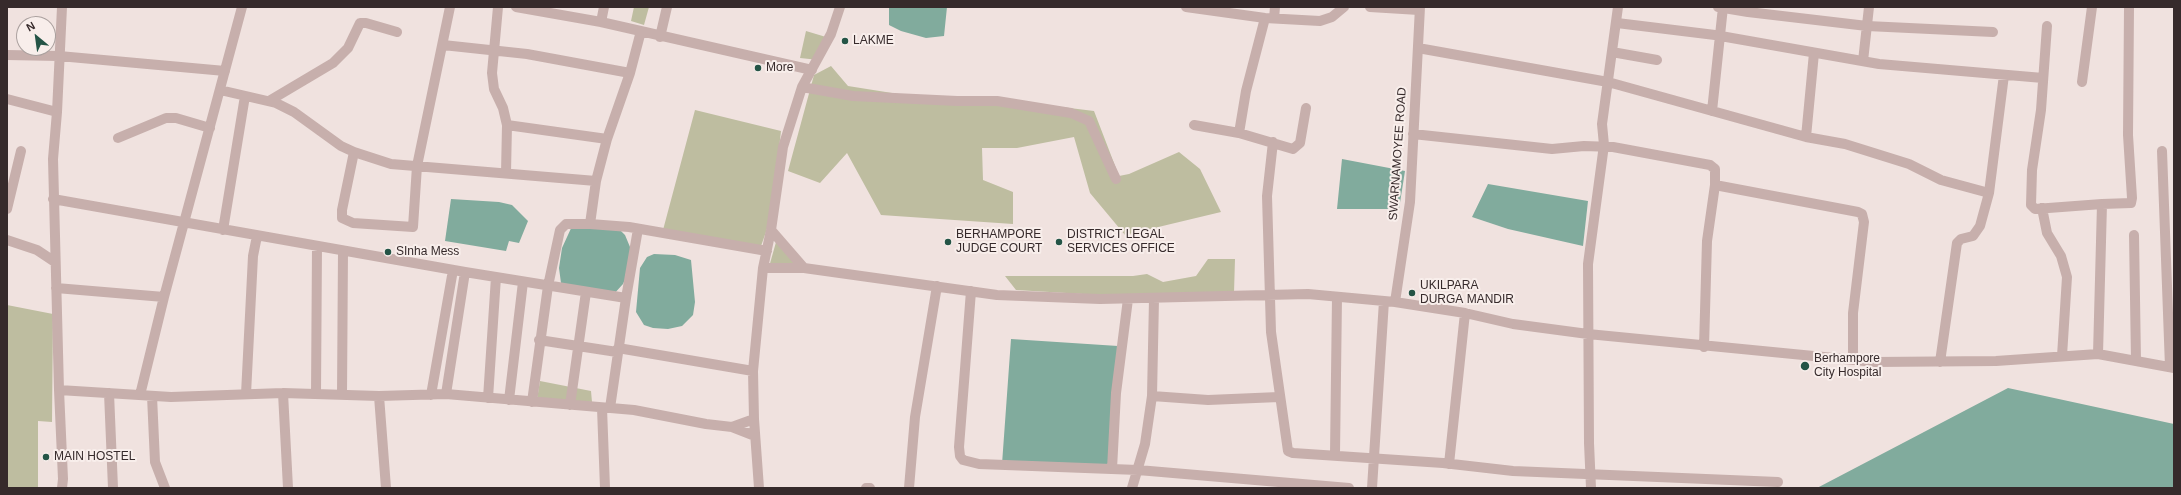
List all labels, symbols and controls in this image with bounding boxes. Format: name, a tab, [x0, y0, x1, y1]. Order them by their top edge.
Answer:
north arrow	[16, 16, 56, 56]
text: N	[24, 19, 37, 34]
place label: LAKME	[853, 34, 894, 48]
marker: LAKME	[840, 36, 850, 46]
place label: More	[766, 61, 793, 75]
marker: More	[753, 63, 763, 73]
street label: SWARNAMOYEE ROAD	[1386, 87, 1410, 221]
place label: BERHAMPORE JUDGE COURT	[956, 228, 1042, 256]
place label: DISTRICT LEGAL SERVICES OFFICE	[1067, 228, 1175, 256]
marker: BERHAMPORE JUDGE COURT	[943, 237, 953, 247]
marker: DISTRICT LEGAL SERVICES OFFICE	[1054, 237, 1064, 247]
place label: SInha Mess	[396, 245, 459, 259]
marker: SInha Mess	[383, 247, 393, 257]
place label: UKILPARA DURGA MANDIR	[1420, 279, 1514, 307]
marker: UKILPARA DURGA MANDIR	[1407, 288, 1417, 298]
place label: Berhampore City Hospital	[1814, 352, 1881, 380]
marker: Berhampore City Hospital	[1799, 360, 1811, 372]
place label: MAIN HOSTEL	[54, 450, 135, 464]
marker: MAIN HOSTEL	[41, 452, 51, 462]

